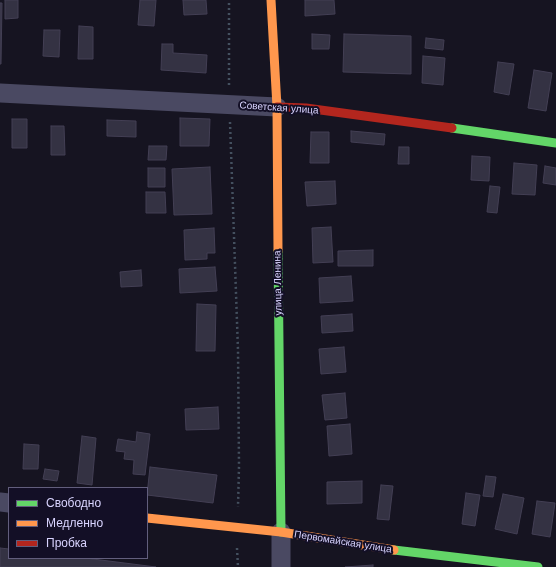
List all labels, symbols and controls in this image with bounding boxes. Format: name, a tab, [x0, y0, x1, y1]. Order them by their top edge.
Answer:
street label: Советская улица	[239, 99, 319, 117]
street label: улица Ленина	[271, 250, 285, 316]
legend	[8, 487, 148, 559]
text: Свободно	[46, 496, 101, 510]
text: Медленно	[46, 516, 103, 530]
street label: Первомайская улица	[293, 528, 393, 556]
text: Пробка	[46, 536, 87, 550]

